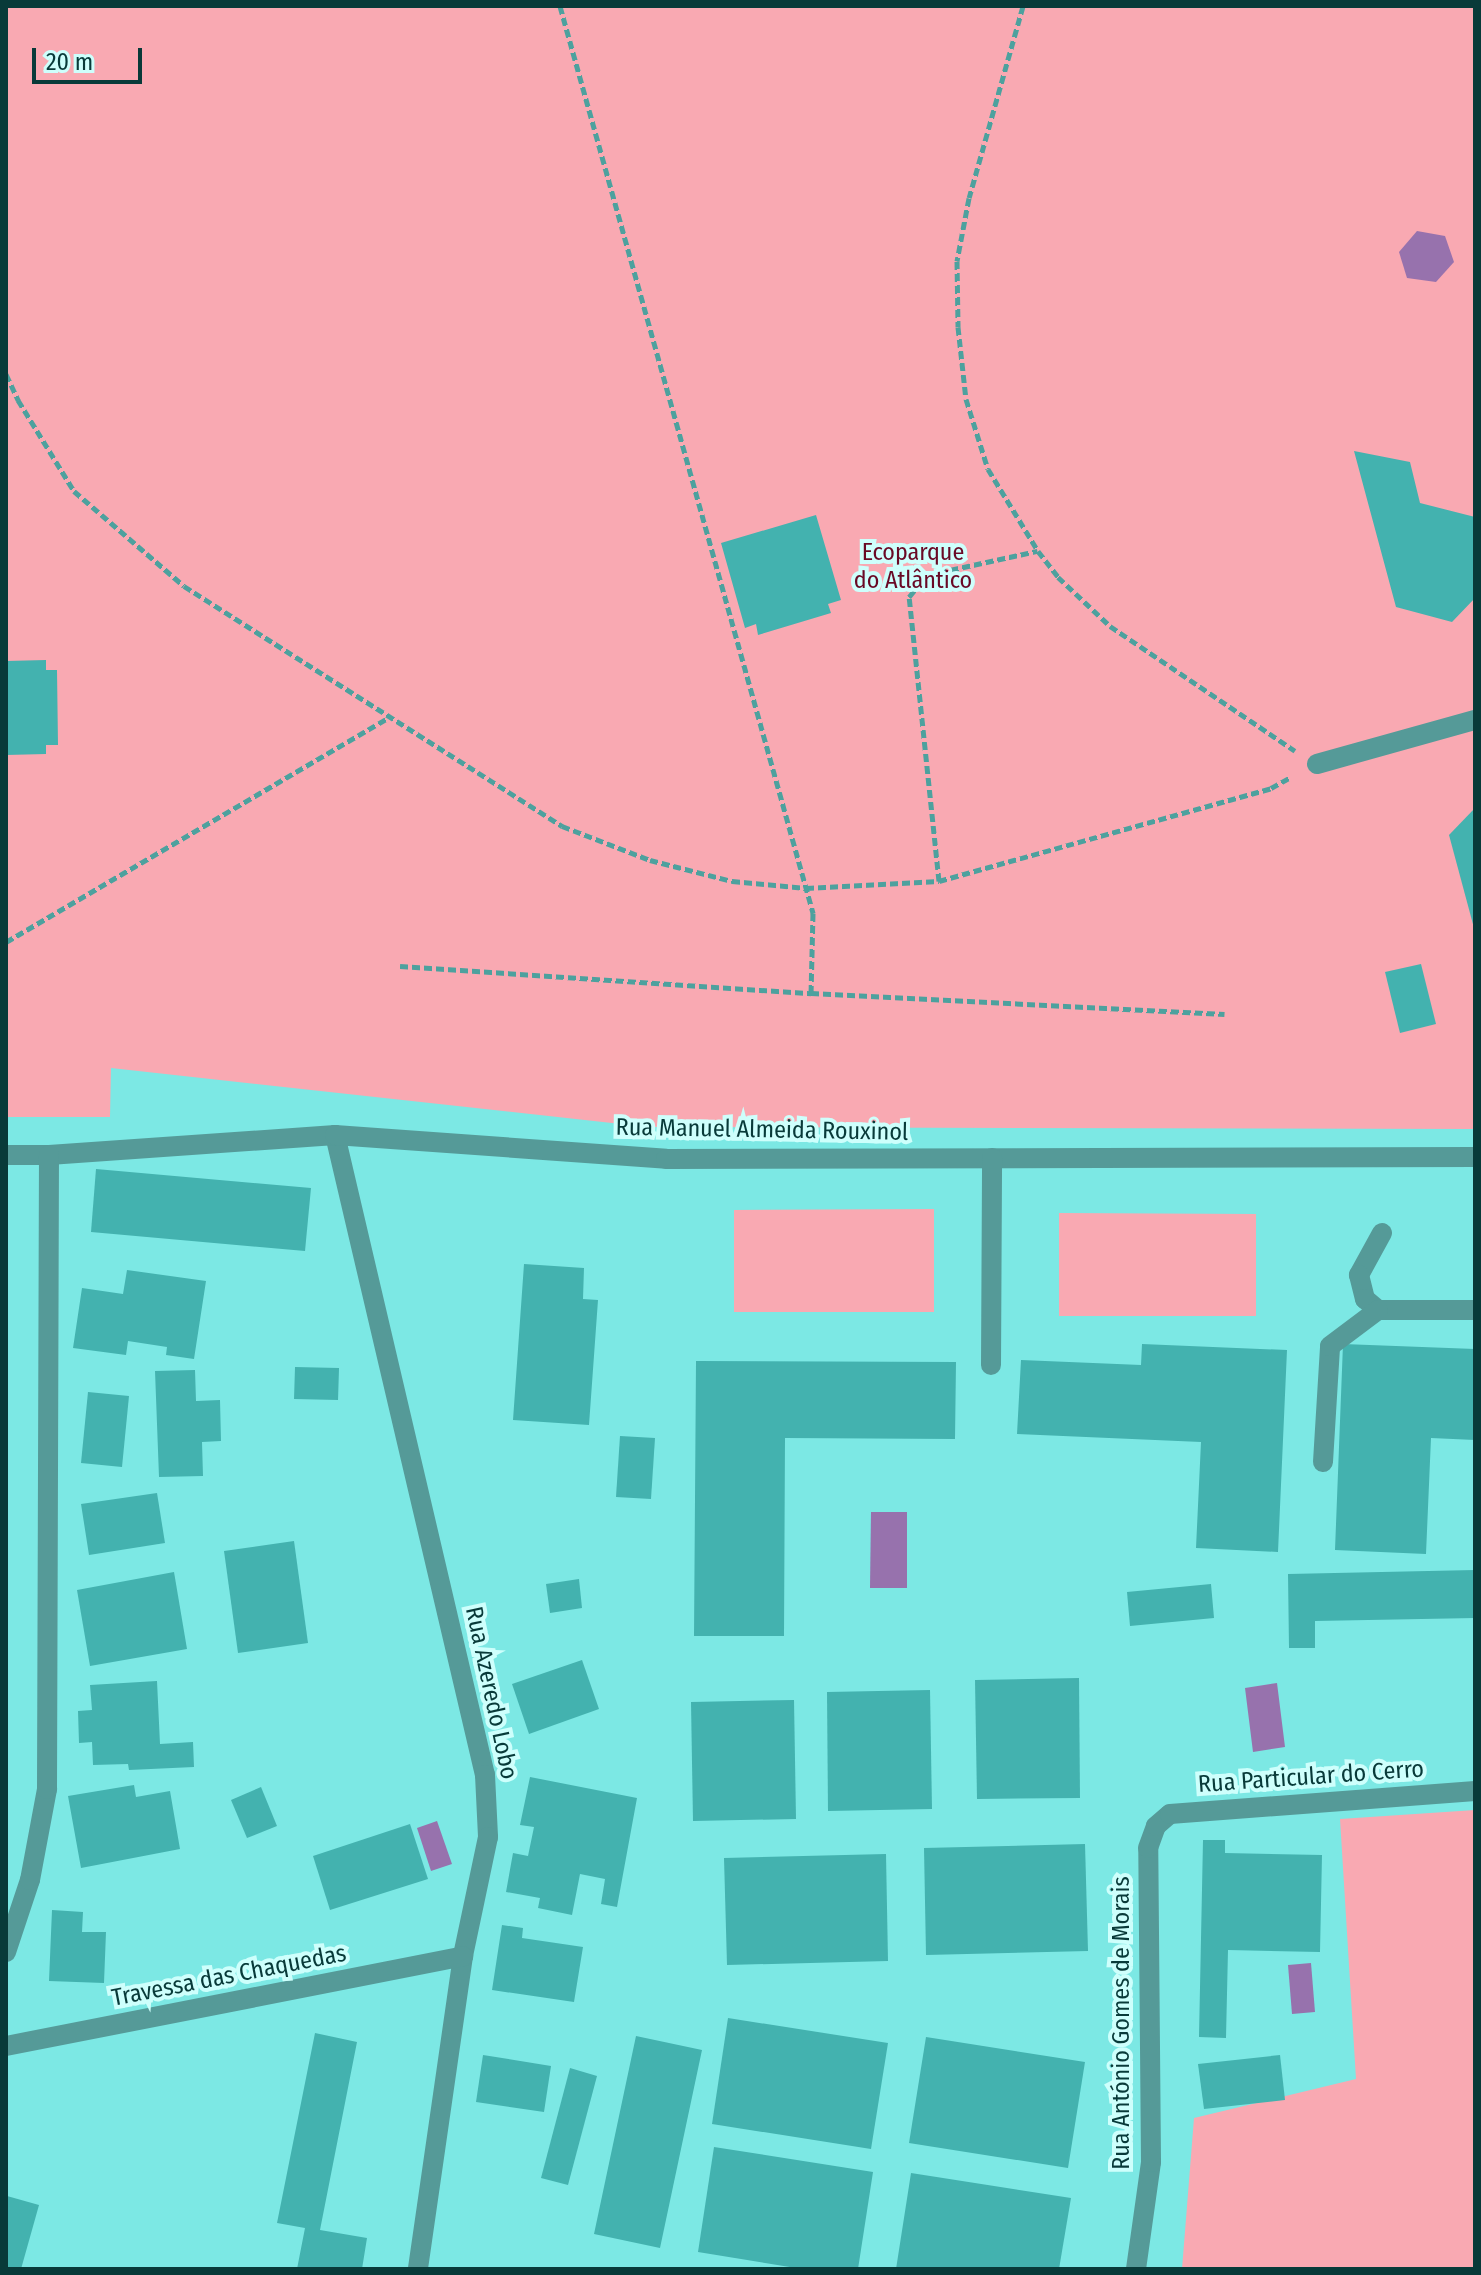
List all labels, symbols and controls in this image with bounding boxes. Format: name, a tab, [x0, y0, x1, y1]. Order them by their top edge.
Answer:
scale bar	[36, 32, 146, 82]
text: 20 m	[46, 48, 93, 76]
park label: Ecoparque do Atlântico	[854, 539, 972, 595]
street label: Rua Manuel Almeida Rouxinol	[616, 1113, 908, 1147]
street label: Rua Azeredo Lobo	[459, 1604, 523, 1782]
street label: Rua Particular do Cerro	[1197, 1755, 1425, 1799]
street label: Rua António Gomes de Morais	[1108, 1876, 1136, 2170]
street label: Travessa das Chaquedas	[109, 1939, 349, 2013]

